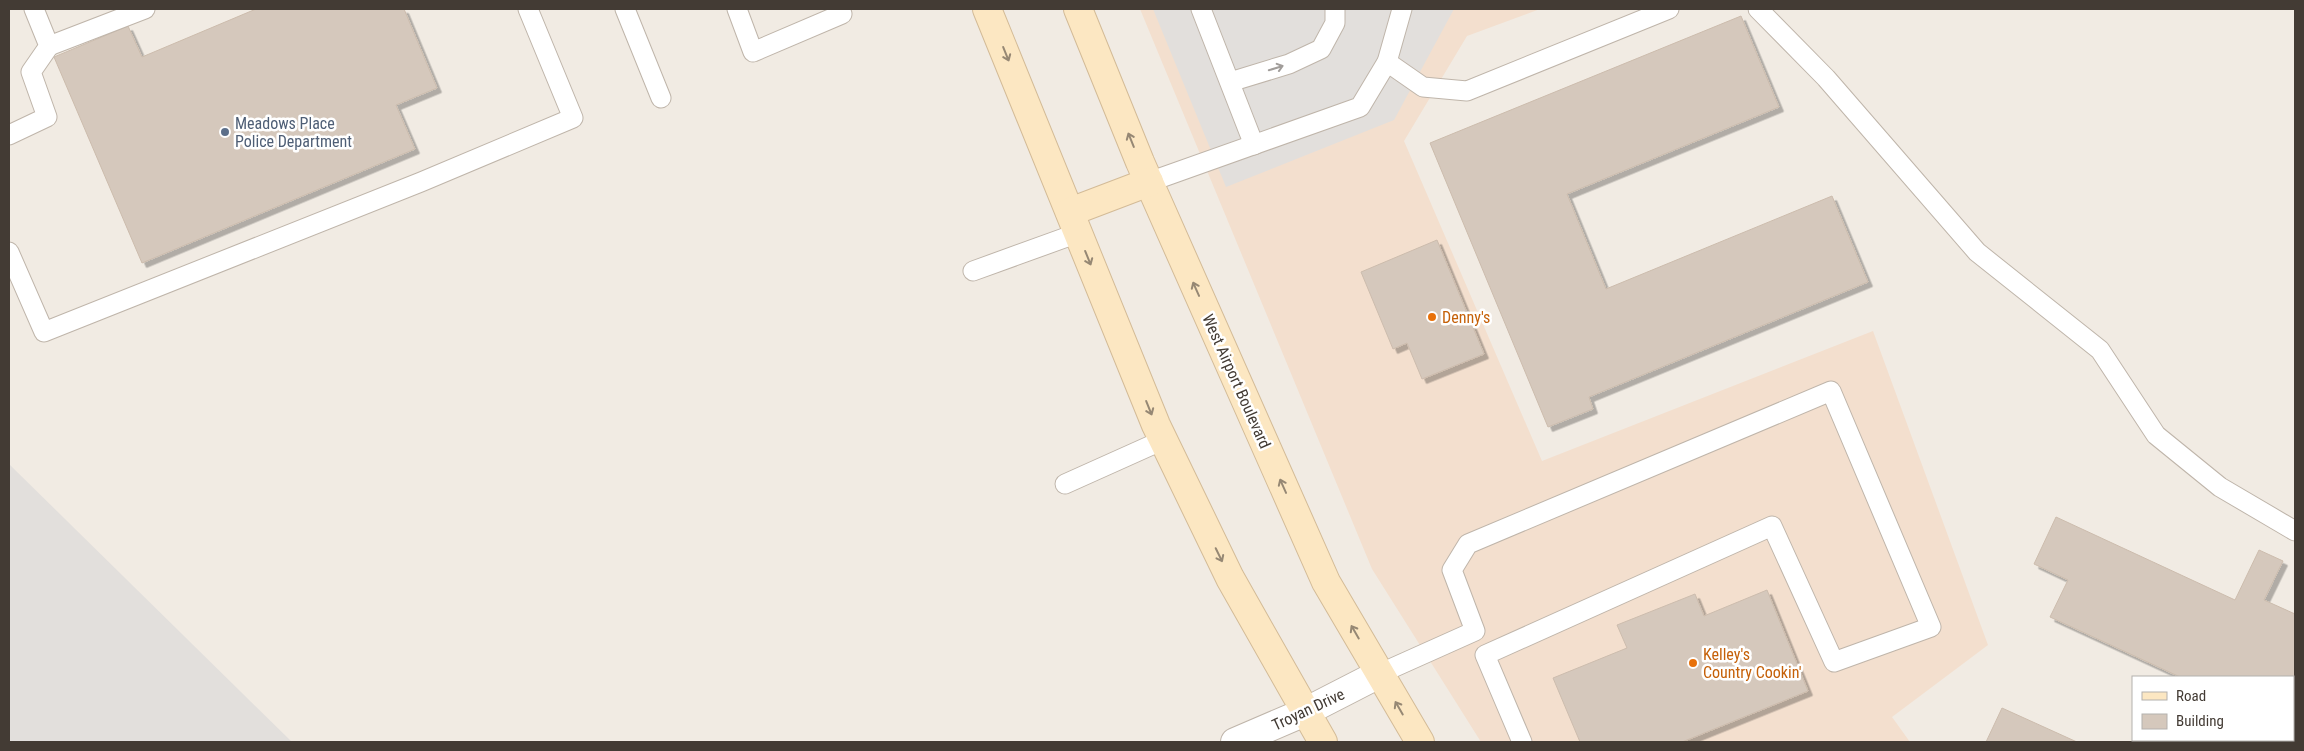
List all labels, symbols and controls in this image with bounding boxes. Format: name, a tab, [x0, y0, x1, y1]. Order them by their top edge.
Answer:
one-way arrow	[1002, 46, 1011, 61]
one-way arrow	[1268, 63, 1284, 73]
place label: Meadows Place Police Department	[235, 114, 352, 151]
marker: Meadows Place Police Department	[219, 126, 231, 138]
one-way arrow	[1126, 133, 1136, 148]
one-way arrow	[1084, 249, 1093, 265]
one-way arrow	[1191, 282, 1201, 297]
place label: Denny's	[1442, 308, 1490, 327]
street label: West Airport Boulevard	[1198, 311, 1275, 451]
marker: Denny's	[1426, 311, 1438, 323]
one-way arrow	[1145, 400, 1154, 415]
one-way arrow	[1277, 479, 1287, 494]
one-way arrow	[1215, 547, 1224, 562]
one-way arrow	[1349, 625, 1359, 639]
place label: Kelley's Country Cookin'	[1703, 645, 1801, 682]
marker: Kelley's Country Cookin'	[1687, 657, 1699, 669]
legend	[2132, 676, 2294, 741]
street label: Troyan Drive	[1269, 684, 1348, 735]
text: Road	[2176, 687, 2206, 705]
one-way arrow	[1394, 701, 1404, 715]
text: Building	[2176, 712, 2224, 730]

